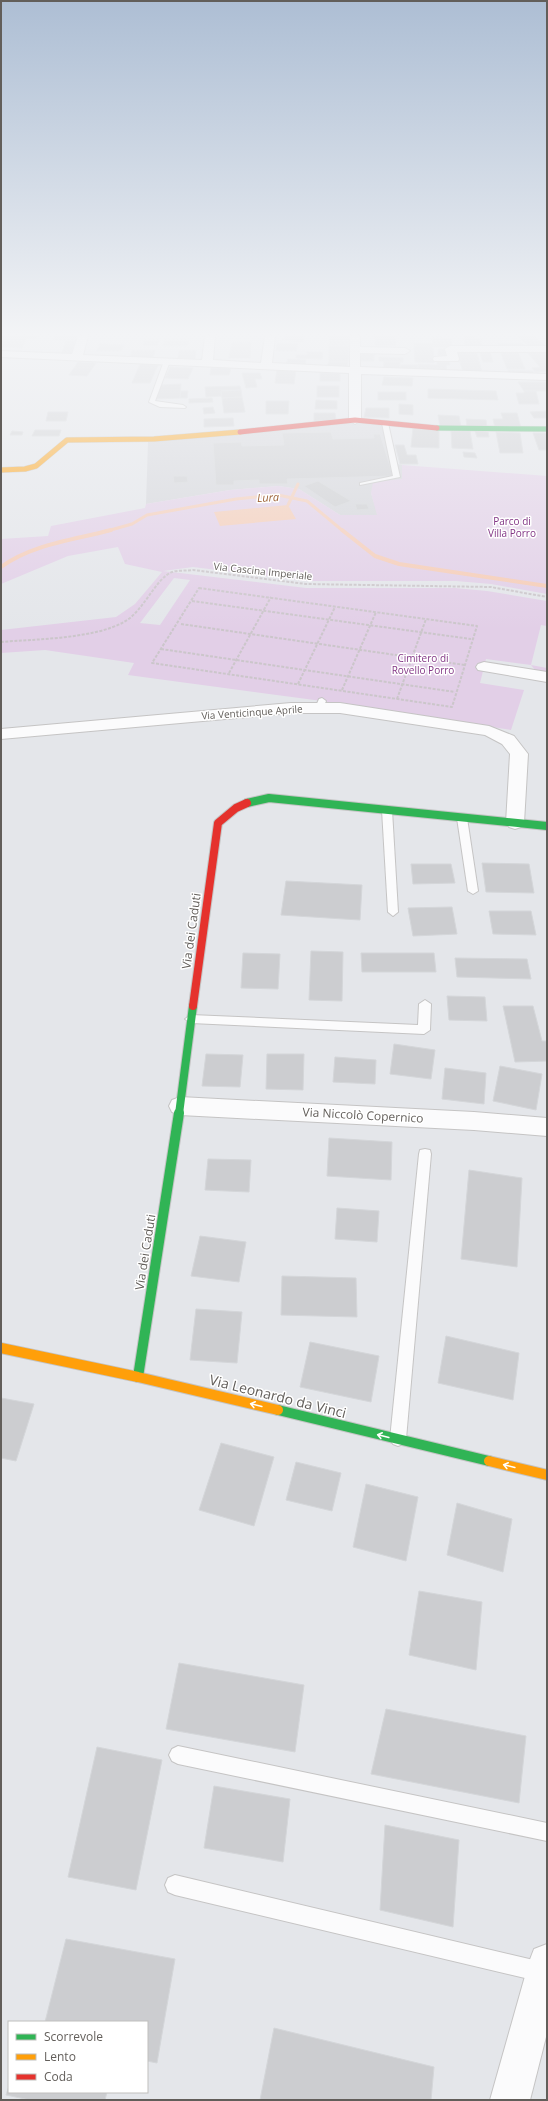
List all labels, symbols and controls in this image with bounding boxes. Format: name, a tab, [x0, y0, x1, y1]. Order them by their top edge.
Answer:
water label: Lura	[257, 489, 279, 505]
park label: Parco di Villa Porro	[488, 514, 536, 540]
street label: Via Cascina Imperiale	[213, 559, 313, 583]
park label: Cimitero di Rovello Porro	[392, 651, 454, 677]
street label: Via Venticinque Aprile	[201, 701, 304, 723]
street label: Via dei Caduti	[177, 892, 205, 970]
street label: Via Niccolò Copernico	[302, 1103, 424, 1127]
street label: Via dei Caduti	[131, 1213, 159, 1291]
street label: Via Leonardo da Vinci	[208, 1370, 348, 1422]
one-way arrow	[250, 1401, 263, 1409]
one-way arrow	[377, 1431, 390, 1439]
one-way arrow	[503, 1462, 516, 1470]
legend	[8, 2021, 148, 2093]
text: Scorrevole	[44, 2028, 103, 2045]
text: Lento	[44, 2048, 76, 2065]
text: Coda	[44, 2068, 73, 2085]

